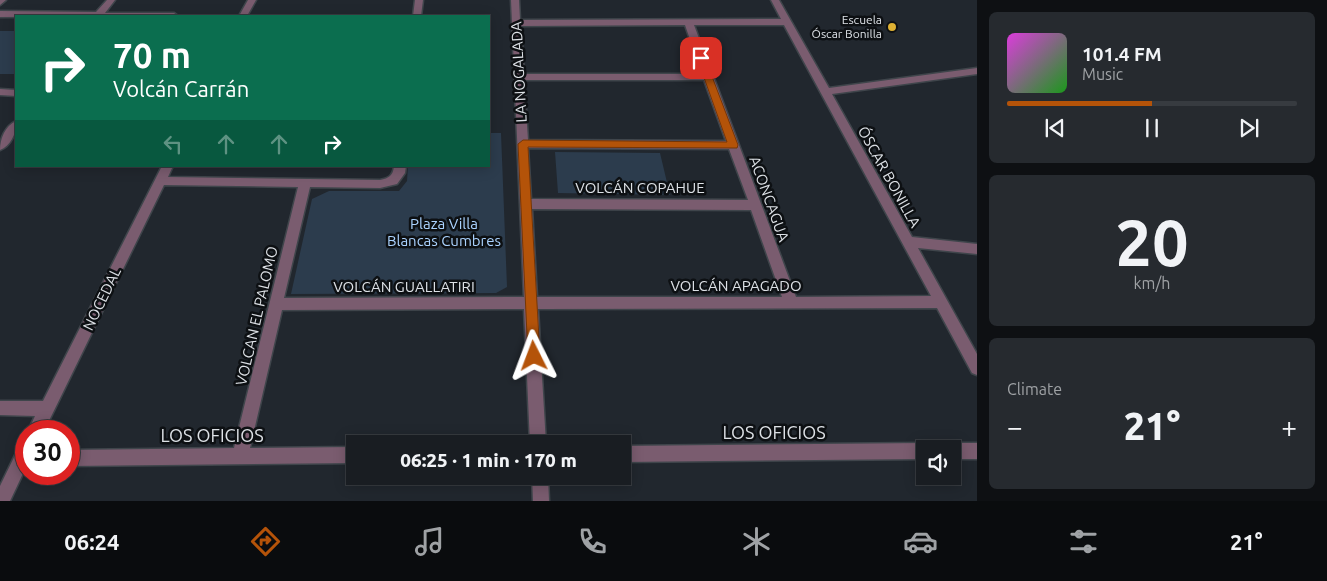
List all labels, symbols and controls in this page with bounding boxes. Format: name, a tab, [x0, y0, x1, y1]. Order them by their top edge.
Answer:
place label: Escuela Óscar Bonilla	[812, 13, 882, 40]
street label: LA NOGALADA	[507, 21, 530, 123]
marker: Escuela Óscar Bonilla	[886, 21, 898, 33]
icon: right	[30, 35, 95, 100]
text: 70 m	[113, 35, 191, 75]
pin	[680, 37, 722, 79]
text: 101.4 FM	[1082, 43, 1162, 65]
icon: arrive	[687, 44, 715, 72]
text: Music	[1082, 65, 1123, 83]
text: Volcán Carrán	[113, 76, 249, 101]
icon: previous	[1041, 114, 1069, 142]
icon: pause	[1138, 114, 1166, 142]
icon: next	[1235, 114, 1263, 142]
street label: ÓSCAR BONILLA	[855, 123, 924, 230]
icon: left	[159, 130, 187, 158]
icon: ahead	[212, 130, 240, 158]
icon: ahead	[265, 130, 293, 158]
icon: right	[318, 130, 346, 158]
street label: ACONCAGUA	[746, 154, 793, 244]
street label: VOLCÁN COPAHUE	[575, 179, 705, 196]
text: 20	[1115, 205, 1189, 278]
park label: Plaza Villa Blancas Cumbres	[387, 215, 501, 249]
street label: VOLCAN EL PALOMO	[232, 244, 281, 387]
street label: NOCEDAL	[79, 264, 124, 333]
text: km/h	[1134, 274, 1170, 292]
street label: VOLCÁN APAGADO	[670, 277, 802, 294]
street label: VOLCÁN GUALLATIRI	[333, 278, 475, 295]
position arrow	[507, 329, 559, 381]
text: Climate	[1007, 380, 1062, 398]
text: 21°	[1124, 405, 1180, 447]
text: −	[1007, 411, 1023, 442]
text: +	[1281, 411, 1297, 442]
speed limit sign: 30	[15, 420, 80, 485]
street label: LOS OFICIOS	[722, 422, 826, 442]
street label: LOS OFICIOS	[160, 425, 264, 445]
map controls	[916, 440, 961, 485]
button: sound	[916, 440, 961, 485]
text: 06:25 · 1 min · 170 m	[400, 449, 577, 471]
icon: directions	[248, 524, 283, 559]
icon: music	[412, 524, 447, 559]
icon: phone	[575, 524, 610, 559]
icon: climate	[739, 524, 774, 559]
icon: car	[903, 524, 938, 559]
icon: filters	[1066, 524, 1101, 559]
text: 06:24	[64, 529, 119, 554]
text: 21°	[1230, 529, 1263, 554]

